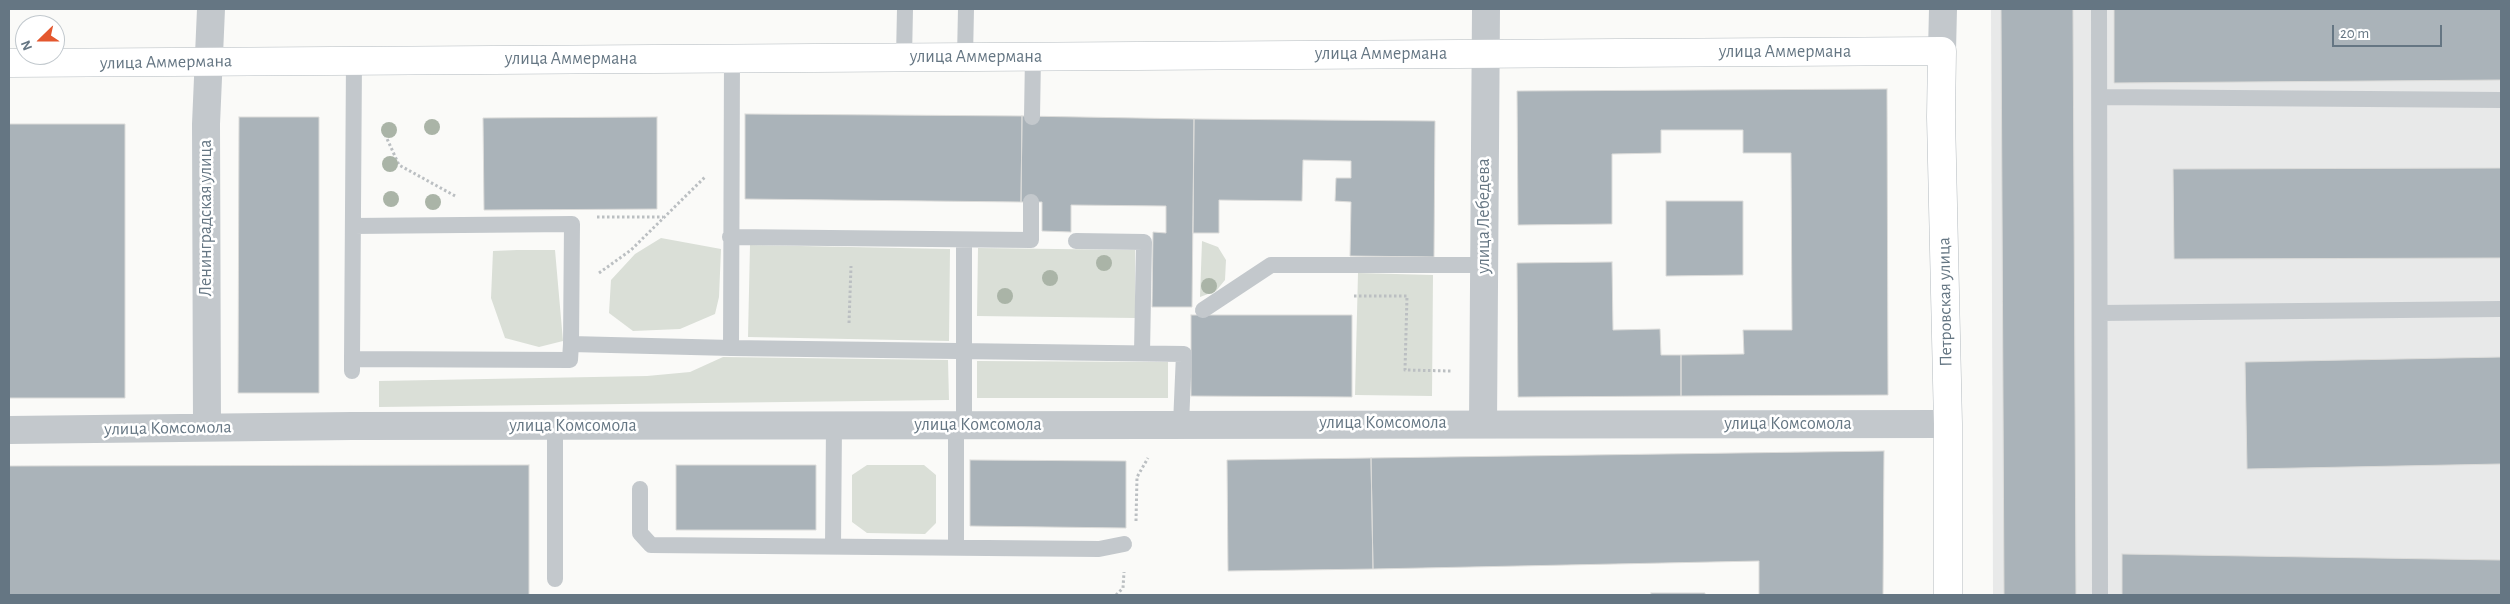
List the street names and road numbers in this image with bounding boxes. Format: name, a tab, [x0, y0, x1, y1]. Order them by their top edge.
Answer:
street label: улица Аммермана	[1719, 41, 1851, 63]
street label: улица Аммермана	[1315, 43, 1447, 65]
street label: улица Аммермана	[910, 46, 1042, 68]
street label: улица Аммермана	[505, 48, 637, 70]
street label: улица Аммермана	[100, 50, 232, 74]
street label: Ленинградская улица	[195, 140, 217, 296]
street label: улица Лебедева	[1473, 158, 1495, 274]
street label: Петровская улица	[1933, 237, 1957, 367]
street label: улица Комсомола	[1319, 412, 1447, 434]
street label: улица Комсомола	[1724, 413, 1852, 435]
street label: улица Комсомола	[914, 414, 1042, 436]
street label: улица Комсомола	[509, 415, 637, 437]
street label: улица Комсомола	[104, 416, 232, 440]

